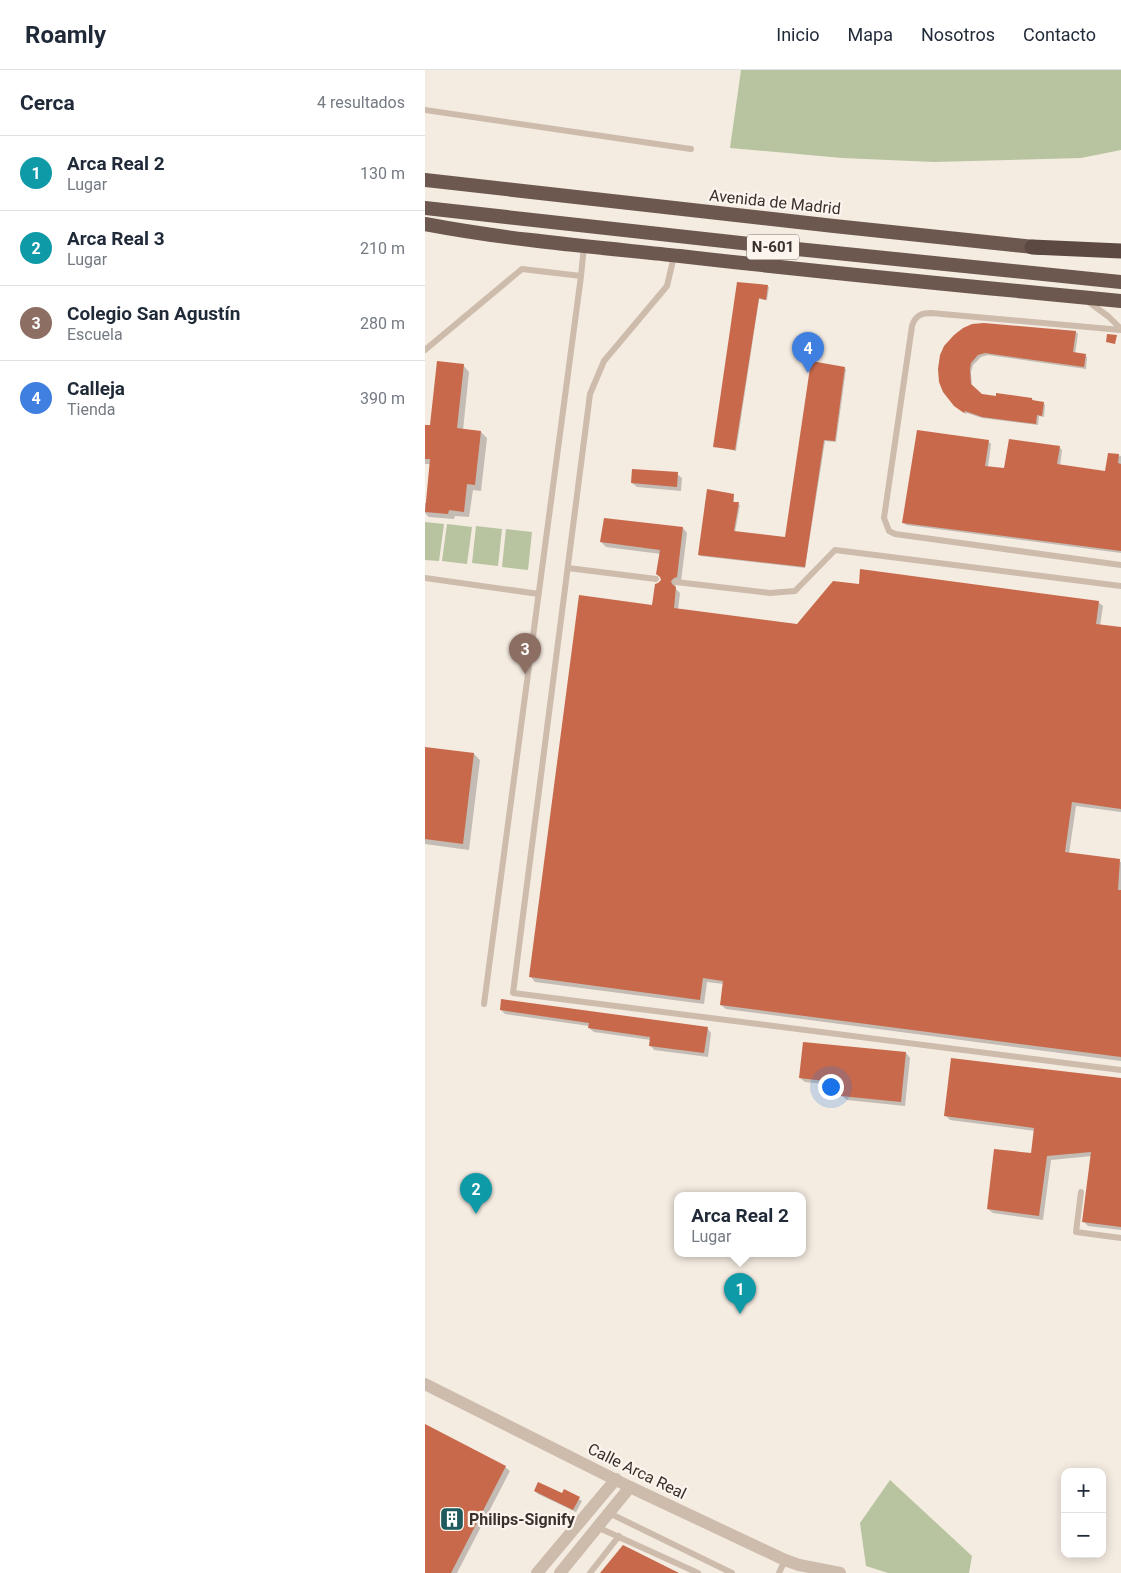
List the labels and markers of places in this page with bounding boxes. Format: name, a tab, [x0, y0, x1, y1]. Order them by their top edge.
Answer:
pin: 4	[792, 332, 824, 373]
pin: 3	[509, 633, 541, 674]
pin: 2	[460, 1173, 492, 1214]
pin: 1	[724, 1273, 756, 1314]
building icon: Philips-Signify	[439, 1506, 465, 1532]
place label: Philips-Signify	[469, 1510, 576, 1529]

